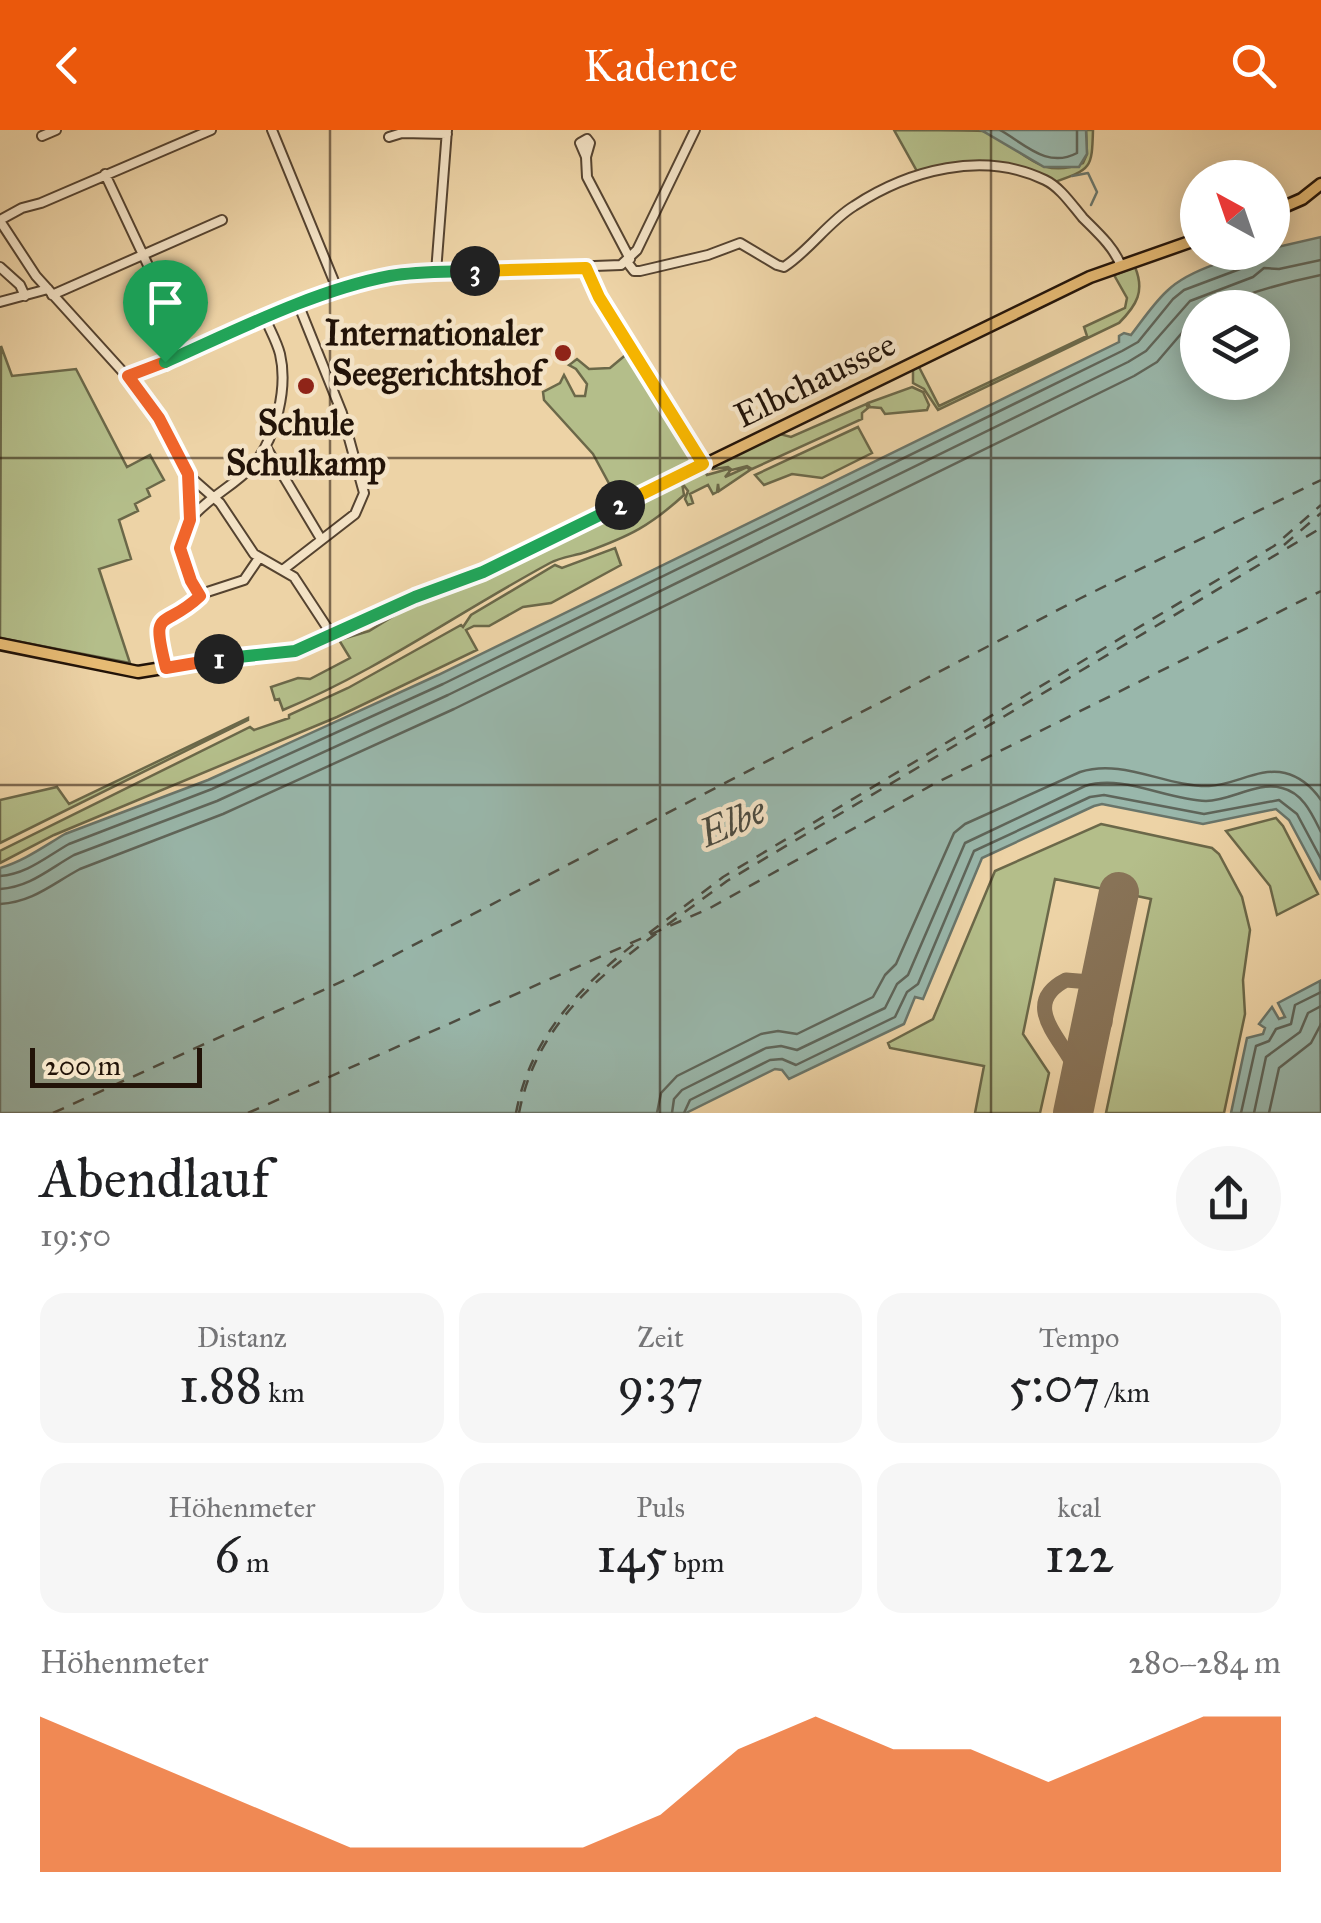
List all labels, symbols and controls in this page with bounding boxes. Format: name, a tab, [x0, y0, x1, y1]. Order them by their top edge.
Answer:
icon: back	[40, 38, 95, 93]
text: Kadence	[583, 38, 738, 93]
icon: search	[1226, 38, 1281, 93]
north arrow	[1180, 160, 1290, 270]
map controls	[1180, 160, 1290, 400]
pin: 3	[450, 246, 500, 296]
text: 3	[469, 253, 481, 288]
pin	[123, 260, 208, 363]
icon: arrive	[138, 275, 193, 330]
button: layers	[1180, 290, 1290, 400]
place label: Internationaler Seegerichtshof	[325, 312, 548, 395]
street label: Elbchaussee	[727, 323, 903, 437]
marker: Internationaler Seegerichtshof	[552, 342, 574, 364]
marker: Schule Schulkamp	[295, 375, 317, 397]
place label: Schule Schulkamp	[226, 402, 386, 485]
pin: 2	[595, 480, 645, 530]
text: 2	[613, 487, 627, 522]
pin: 1	[194, 634, 244, 684]
text: 1	[213, 641, 225, 676]
water label: Elbe	[691, 787, 773, 857]
scale bar	[30, 1043, 202, 1088]
text: 200 m	[45, 1048, 121, 1083]
text: Abendlauf	[40, 1145, 270, 1212]
button: share	[1176, 1146, 1281, 1251]
text: 19:50	[40, 1216, 111, 1255]
text: Distanz	[197, 1320, 287, 1355]
text: Zeit	[637, 1320, 684, 1355]
text: Tempo	[1039, 1320, 1119, 1355]
text: 1.88	[179, 1355, 262, 1416]
text: 9:37	[617, 1355, 704, 1416]
text: 5:07	[1008, 1355, 1100, 1416]
text: km	[262, 1375, 305, 1410]
text: /km	[1100, 1375, 1150, 1410]
text: Höhenmeter	[168, 1490, 316, 1525]
text: Puls	[636, 1490, 685, 1525]
text: kcal	[1057, 1490, 1101, 1525]
text: 6	[214, 1525, 240, 1586]
text: 145	[597, 1525, 667, 1586]
text: 122	[1045, 1525, 1114, 1586]
text: m	[240, 1545, 269, 1580]
text: bpm	[667, 1545, 724, 1580]
text: Höhenmeter	[40, 1643, 209, 1682]
text: 280–284 m	[1128, 1643, 1281, 1682]

